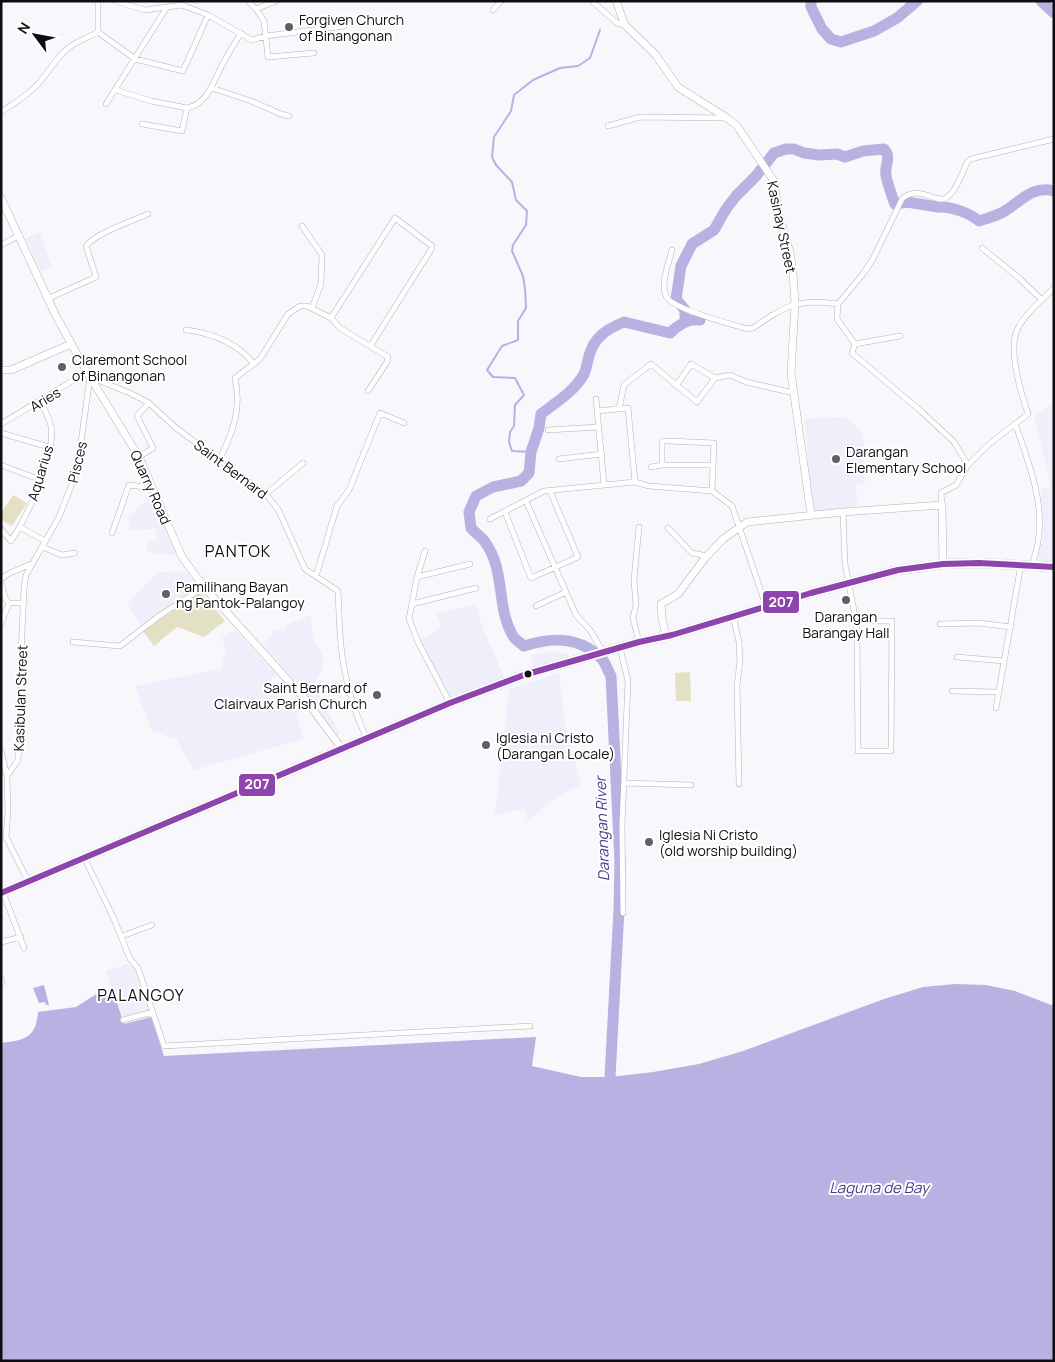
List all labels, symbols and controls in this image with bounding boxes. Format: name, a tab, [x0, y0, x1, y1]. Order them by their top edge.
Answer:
north arrow	[10, 10, 60, 60]
place label: Forgiven Church of Binangonan	[299, 10, 404, 45]
text: N	[13, 19, 34, 37]
marker: Forgiven Church of Binangonan	[283, 21, 295, 33]
street label: Kasinay Street	[763, 179, 801, 275]
place label: Claremont School of Binangonan	[72, 350, 187, 385]
marker: Claremont School of Binangonan	[56, 361, 68, 373]
street label: Aries	[26, 382, 64, 416]
street label: Saint Bernard	[190, 435, 272, 503]
street label: Pisces	[63, 439, 91, 485]
place label: Darangan Elementary School	[846, 442, 966, 477]
street label: Aquarius	[23, 443, 57, 503]
street label: Quarry Road	[126, 447, 176, 527]
marker: Darangan Elementary School	[830, 453, 842, 465]
district label: PANTOK	[205, 540, 271, 562]
place label: Pamilihang Bayan ng Pantok-Palangoy	[176, 577, 305, 612]
marker: Pamilihang Bayan ng Pantok-Palangoy	[160, 588, 172, 600]
line badge: 207	[762, 590, 800, 614]
text: 207	[768, 592, 794, 611]
marker: Darangan Barangay Hall	[840, 594, 852, 606]
place label: Darangan Barangay Hall	[803, 607, 889, 642]
street label: Kasibulan Street	[9, 644, 31, 752]
unlabelled marker	[523, 669, 533, 679]
place label: Saint Bernard of Clairvaux Parish Church	[214, 678, 367, 713]
marker: Saint Bernard of Clairvaux Parish Church	[371, 689, 383, 701]
place label: Iglesia ni Cristo (Darangan Locale)	[496, 728, 615, 763]
marker: Iglesia ni Cristo (Darangan Locale)	[480, 739, 492, 751]
line badge: 207	[238, 773, 276, 797]
text: 207	[244, 774, 270, 793]
water label: Darangan River	[590, 774, 614, 882]
place label: Iglesia Ni Cristo (old worship building)	[659, 825, 798, 860]
marker: Iglesia Ni Cristo (old worship building)	[643, 836, 655, 848]
district label: PALANGOY	[97, 984, 185, 1006]
water label: Laguna de Bay	[829, 1177, 931, 1198]

